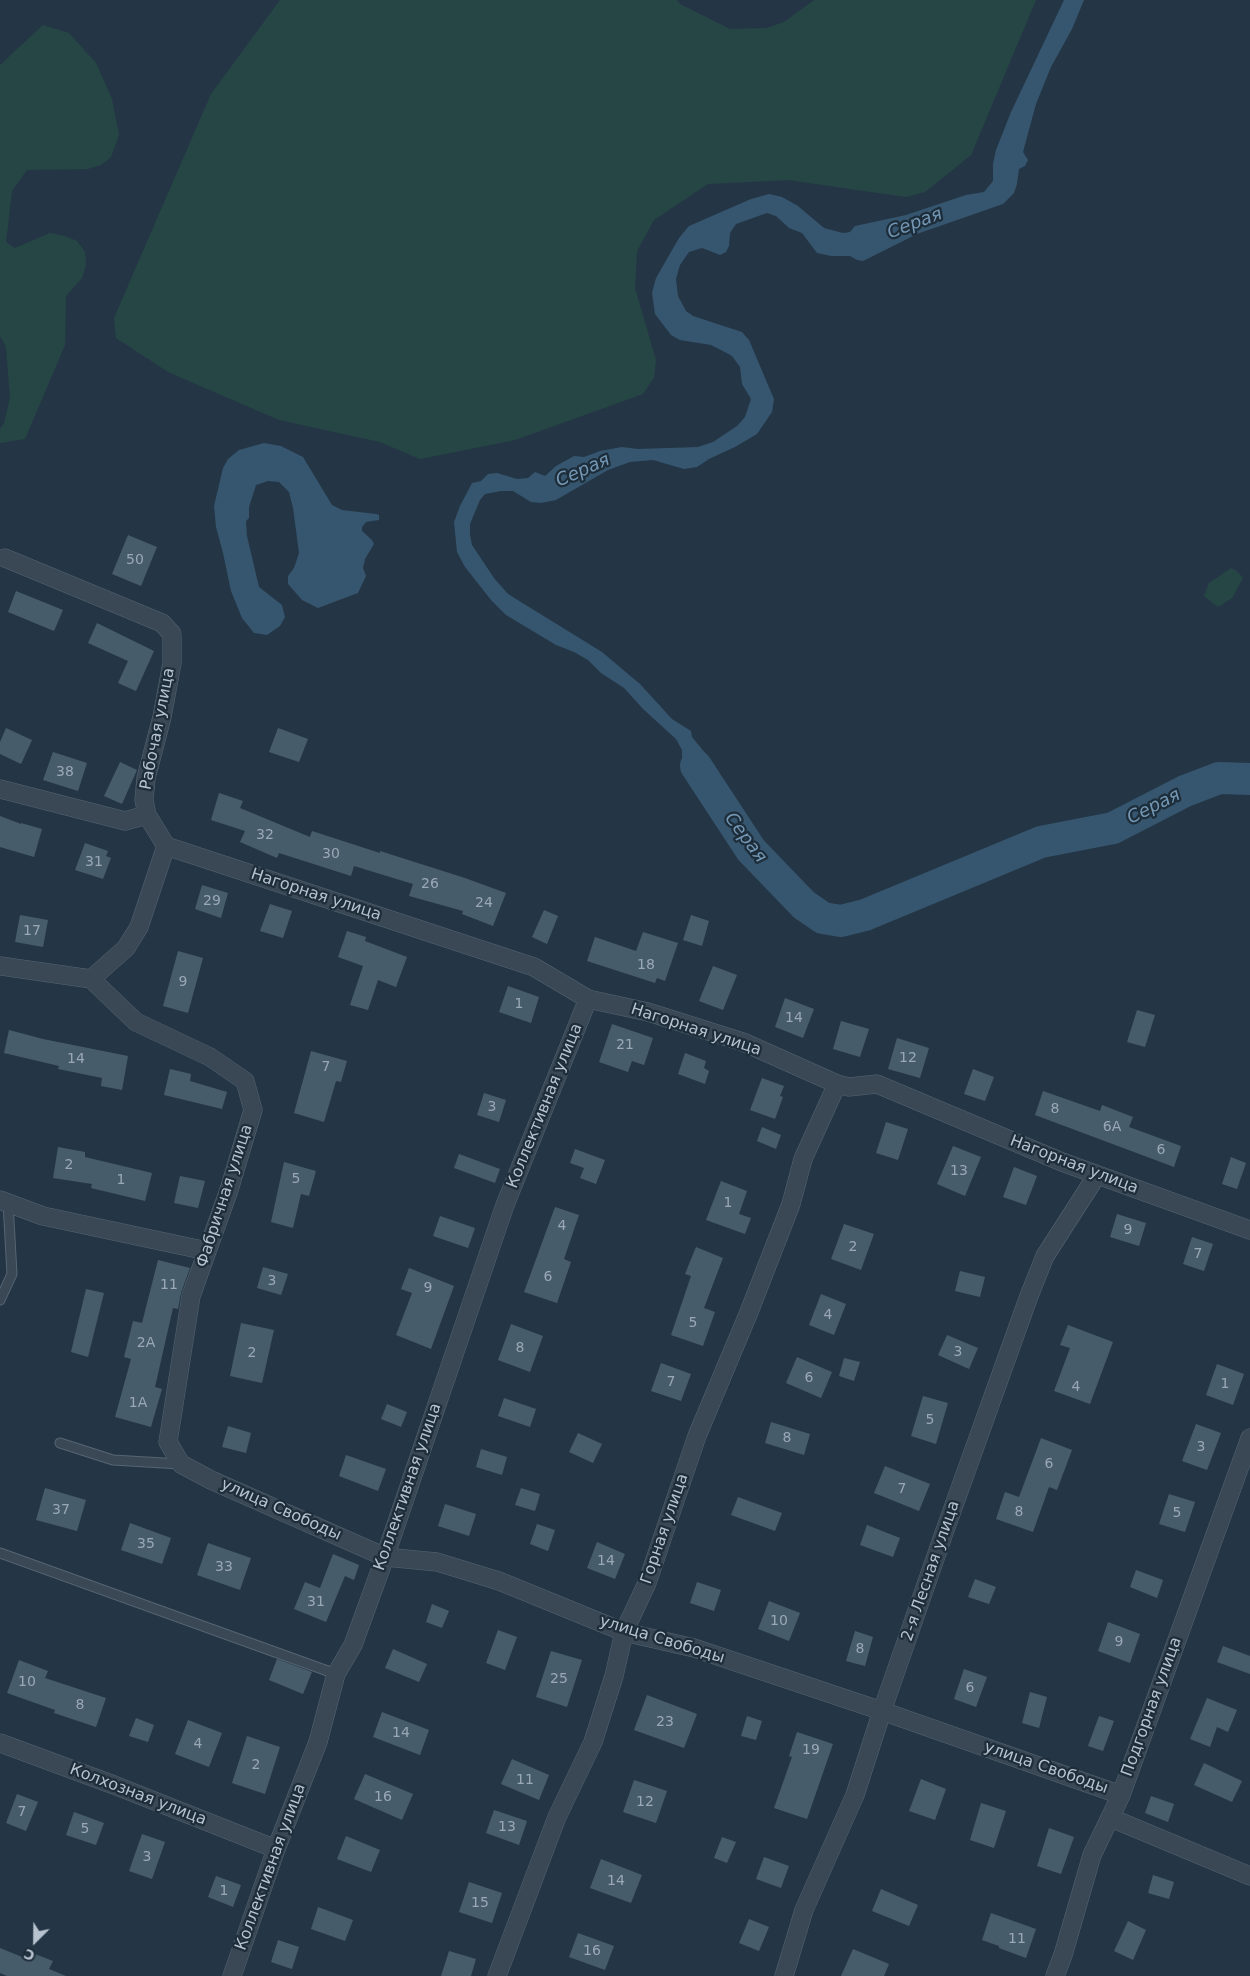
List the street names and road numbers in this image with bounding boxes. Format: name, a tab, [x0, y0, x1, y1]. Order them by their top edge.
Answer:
street label: Рабочая улица	[137, 666, 179, 792]
street label: Нагорная улица	[248, 865, 384, 925]
street label: Нагорная улица	[628, 1000, 764, 1060]
street label: Коллективная улица	[503, 1021, 587, 1191]
street label: Фабричная улица	[193, 1122, 257, 1270]
street label: Нагорная улица	[1007, 1132, 1141, 1198]
street label: Коллективная улица	[370, 1401, 446, 1573]
street label: Горная улица	[637, 1471, 693, 1587]
street label: улица Свободы	[218, 1475, 344, 1545]
street label: 2-я Лесная улица	[898, 1498, 964, 1644]
street label: улица Свободы	[597, 1612, 727, 1668]
street label: Подгорная улица	[1118, 1635, 1186, 1779]
street label: улица Свободы	[982, 1738, 1110, 1798]
street label: Колхозная улица	[67, 1760, 209, 1830]
street label: Коллективная улица	[232, 1781, 310, 1953]

